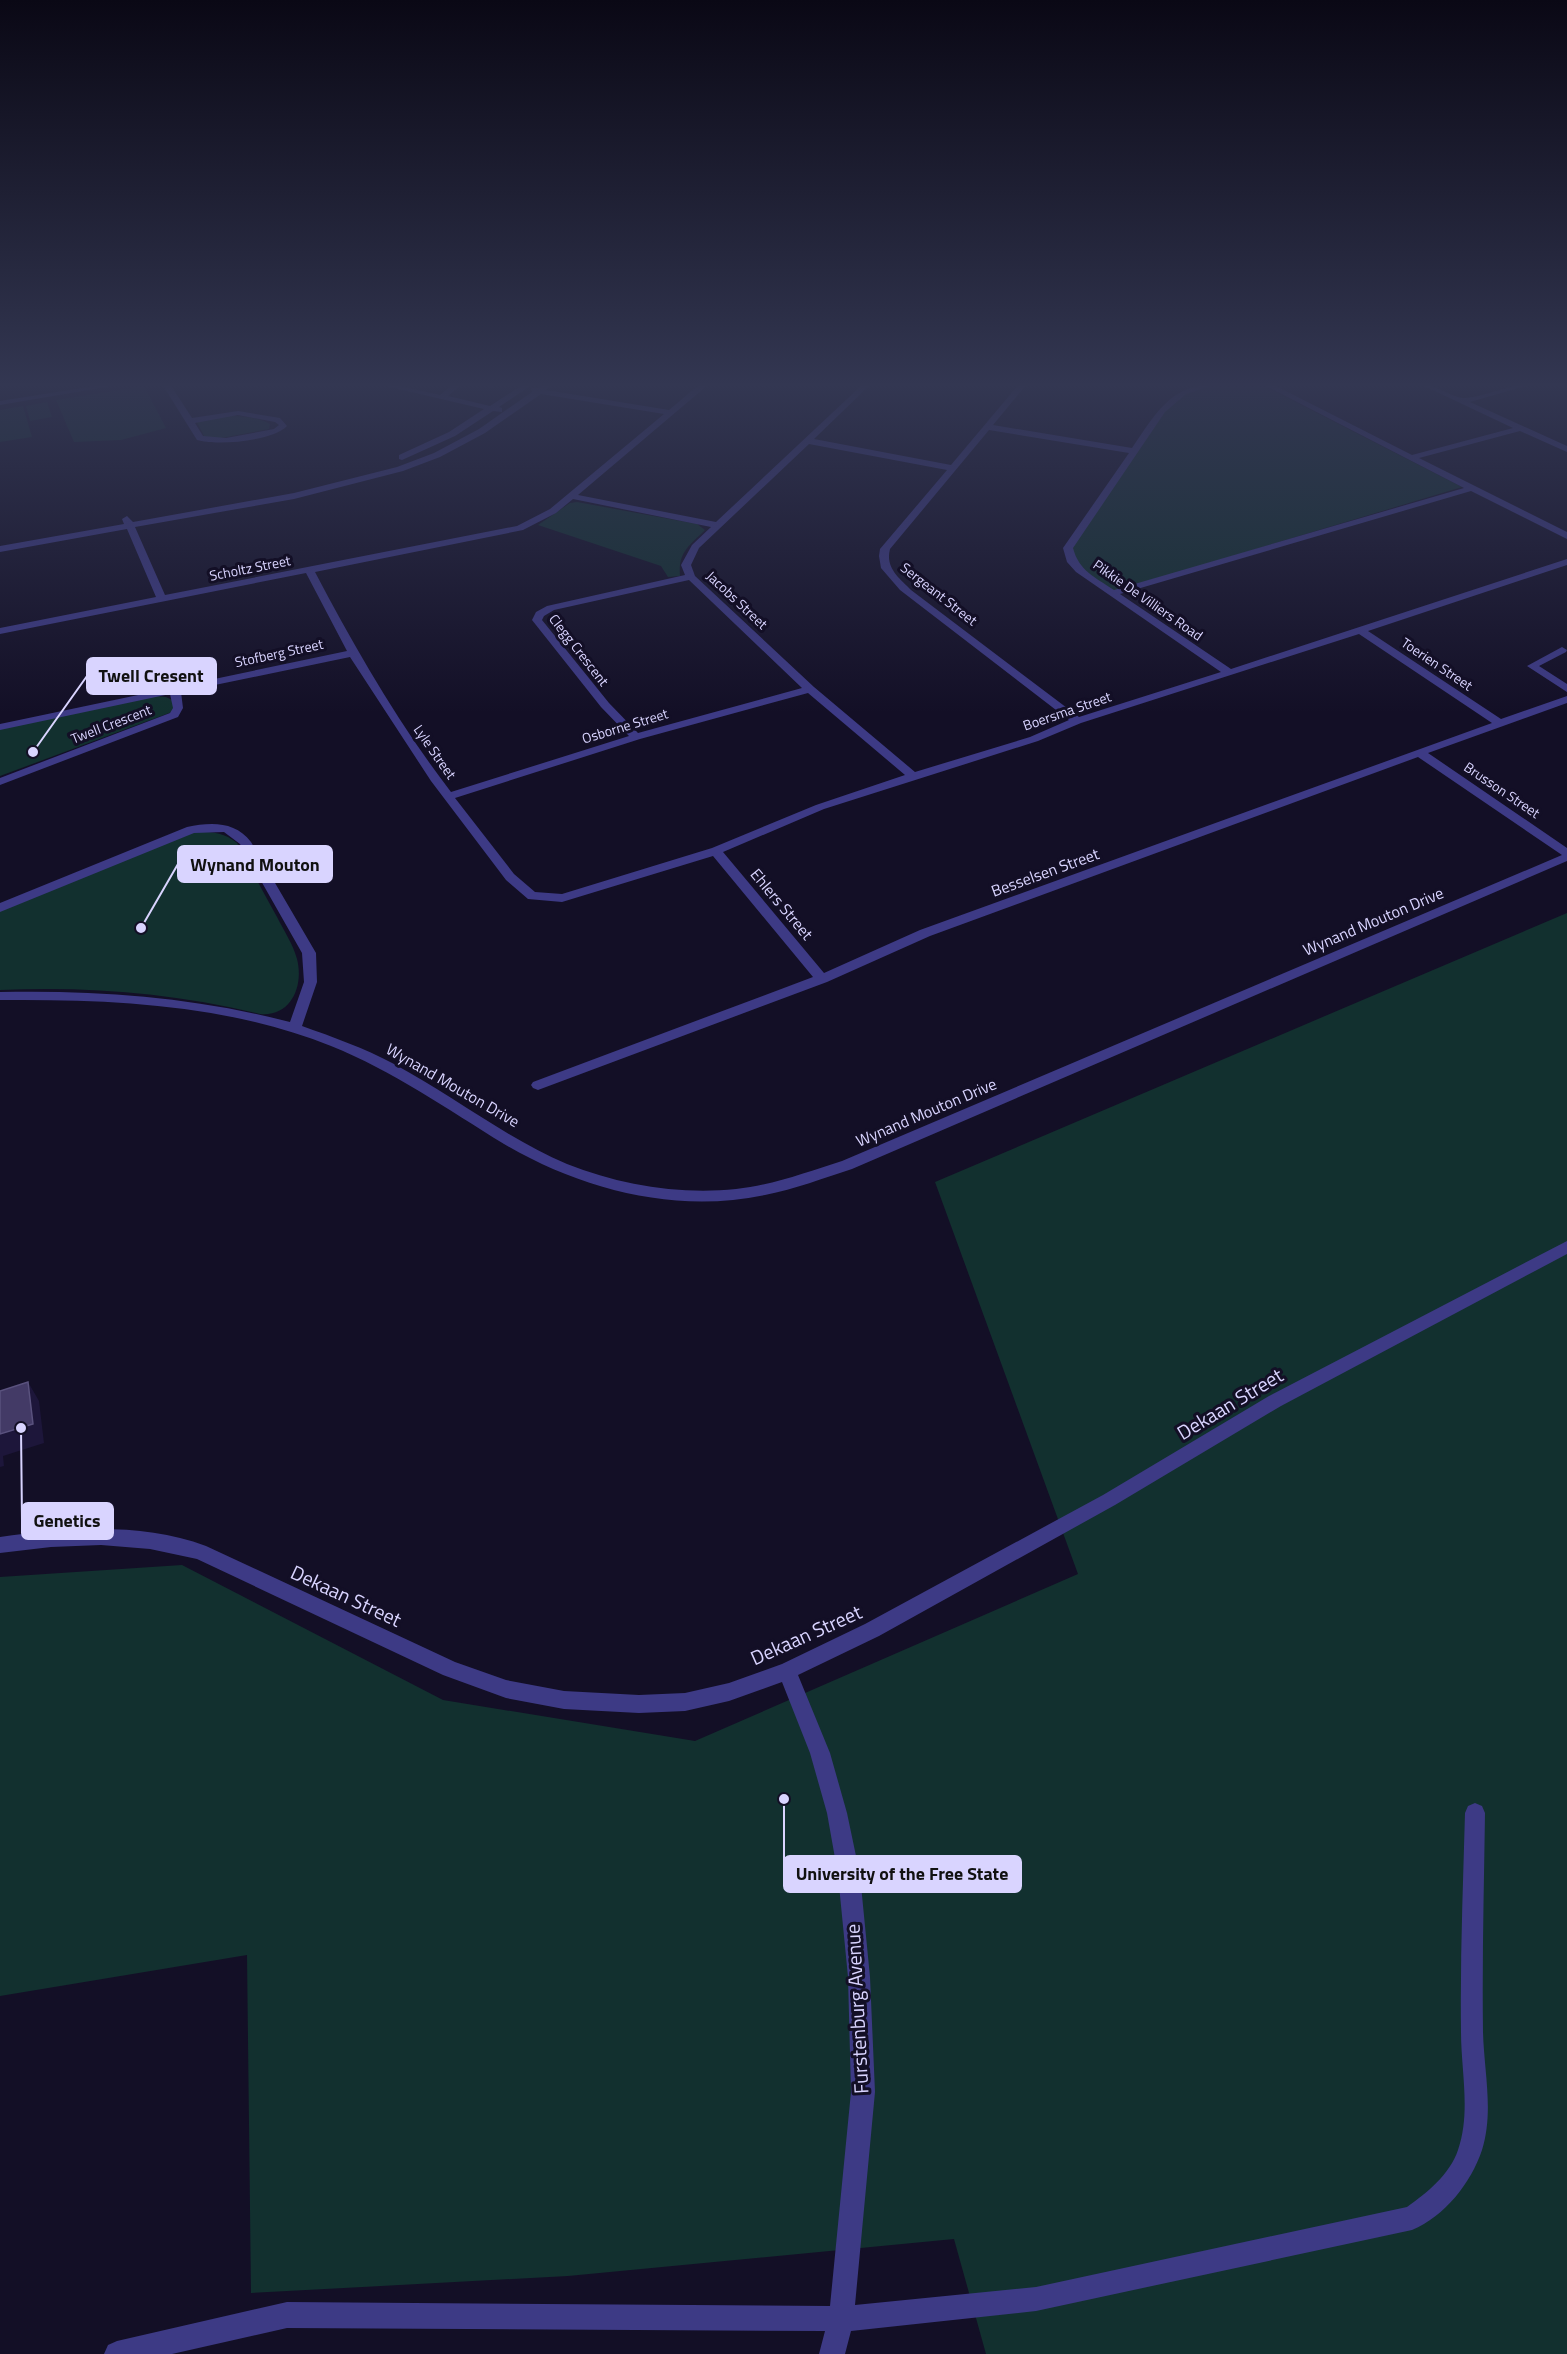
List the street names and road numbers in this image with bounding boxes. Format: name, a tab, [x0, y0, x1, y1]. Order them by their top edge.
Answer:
street label: Scholtz Street	[208, 549, 292, 586]
street label: Pikkie De Villiers Road	[1089, 554, 1207, 645]
street label: Sergeant Street	[896, 557, 982, 630]
street label: Jacobs Street	[702, 566, 773, 634]
street label: Clegg Crescent	[544, 609, 614, 690]
street label: Toerien Street	[1397, 632, 1477, 695]
street label: Stofberg Street	[233, 633, 325, 672]
street label: Boersma Street	[1020, 686, 1114, 735]
street label: Twell Crescent	[67, 698, 154, 749]
street label: Osborne Street	[579, 702, 671, 749]
street label: Lyle Street	[409, 720, 462, 783]
street label: Brusson Street	[1460, 756, 1545, 823]
street label: Besselsen Street	[988, 841, 1103, 903]
street label: Ehlers Street	[745, 863, 819, 945]
street label: Wynand Mouton Drive	[1299, 881, 1447, 961]
street label: Wynand Mouton Drive	[382, 1037, 524, 1133]
street label: Wynand Mouton Drive	[852, 1072, 1000, 1152]
street label: Dekaan Street	[1171, 1360, 1289, 1448]
street label: Dekaan Street	[286, 1556, 407, 1635]
street label: Dekaan Street	[745, 1596, 867, 1673]
street label: Furstenburg Avenue	[837, 1923, 876, 2095]

